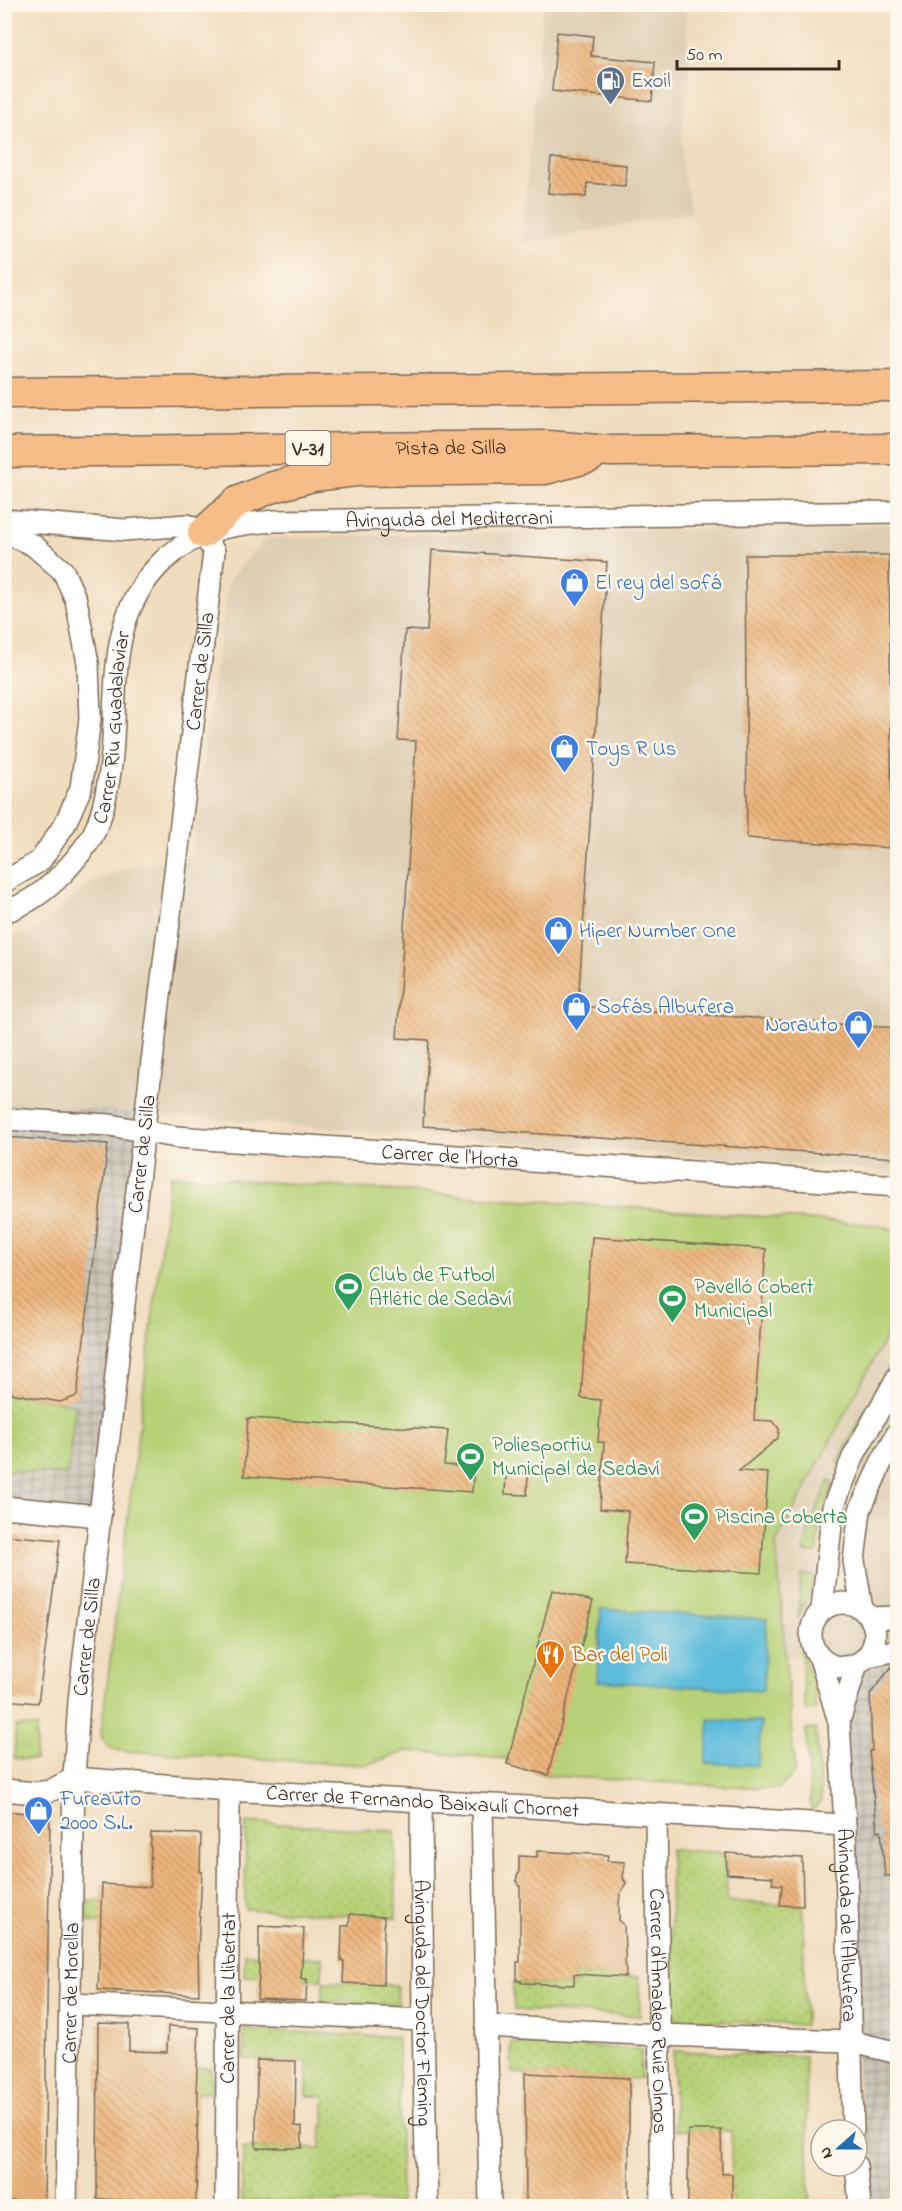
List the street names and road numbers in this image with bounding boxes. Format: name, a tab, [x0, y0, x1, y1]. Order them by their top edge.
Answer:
road number: V-31	[286, 431, 330, 465]
street label: Pista de Silla	[395, 433, 507, 465]
street label: Avinguda del Mediterrani	[345, 504, 553, 538]
street label: Carrer de Silla	[179, 611, 224, 733]
street label: Carrer Riu Guadalaviar	[86, 628, 139, 828]
street label: Carrer de Silla	[122, 1093, 165, 1215]
street label: Carrer de l'Horta	[380, 1138, 520, 1177]
street label: Carrer de Silla	[67, 1576, 110, 1698]
street label: Carrer de Fernando Baixaulí Chornet	[265, 1779, 580, 1827]
street label: Avinguda de l'Albufera	[827, 1828, 863, 2022]
street label: Avinguda del Doctor Fleming	[403, 1879, 438, 2127]
street label: Carrer d'Amadeo Ruiz Olmos	[640, 1888, 674, 2134]
street label: Carrer de la Llibertat	[214, 1912, 245, 2084]
street label: Carrer de Morella	[56, 1922, 88, 2064]

